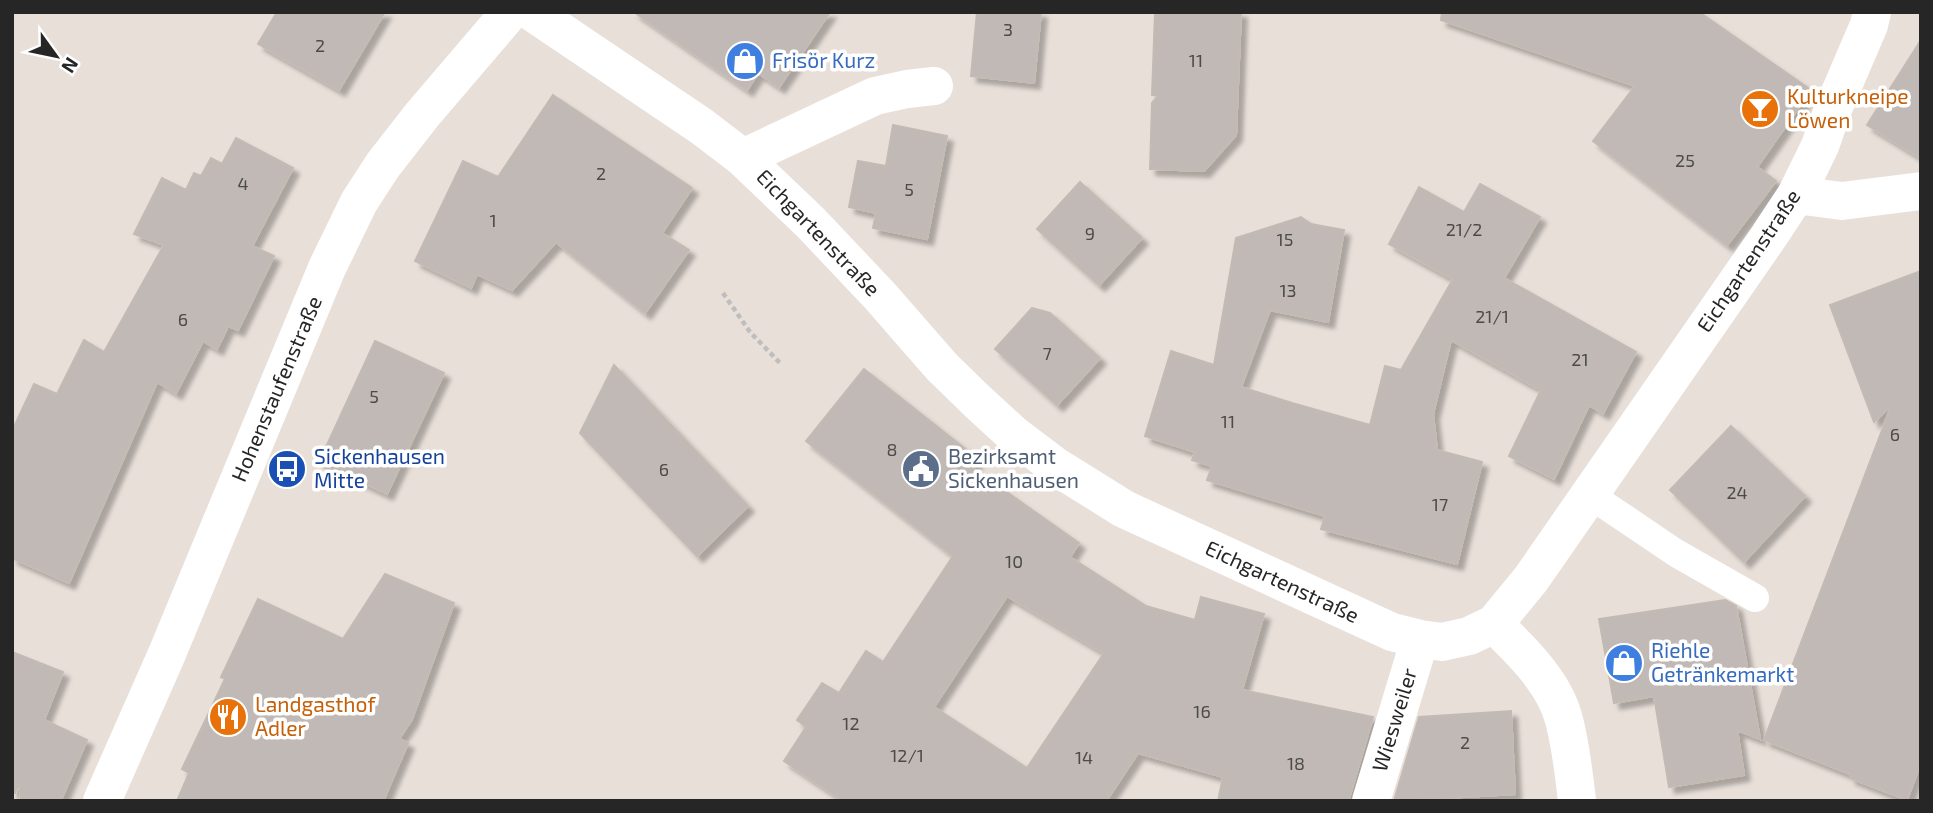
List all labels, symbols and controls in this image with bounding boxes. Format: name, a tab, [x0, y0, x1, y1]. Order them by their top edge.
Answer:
house number: 3	[1003, 18, 1013, 40]
north arrow	[21, 21, 91, 91]
house number: 2	[315, 34, 325, 56]
shop icon: Frisör Kurz	[724, 40, 766, 82]
place label: Frisör Kurz	[772, 47, 875, 72]
house number: 11	[1189, 49, 1203, 71]
text: N	[57, 54, 84, 78]
place label: Kulturkneipe Löwen	[1787, 83, 1909, 132]
bar icon: Kulturkneipe Löwen	[1739, 88, 1781, 130]
house number: 25	[1675, 149, 1695, 171]
house number: 2	[596, 162, 606, 184]
street label: Eichgartenstraße	[752, 163, 886, 301]
house number: 4	[237, 172, 249, 194]
house number: 5	[904, 178, 914, 200]
street label: Eichgartenstraße	[1691, 184, 1805, 336]
house number: 1	[489, 209, 497, 231]
house number: 21/2	[1446, 218, 1482, 240]
house number: 9	[1085, 222, 1095, 244]
house number: 15	[1277, 228, 1293, 250]
house number: 13	[1279, 279, 1297, 301]
street label: Hohenstaufenstraße	[225, 292, 326, 485]
house number: 21/1	[1475, 305, 1509, 327]
house number: 6	[178, 308, 188, 330]
house number: 7	[1042, 342, 1052, 364]
house number: 21	[1571, 348, 1589, 370]
house number: 5	[369, 385, 379, 407]
house number: 11	[1221, 410, 1235, 432]
house number: 6	[1890, 423, 1900, 445]
house number: 8	[887, 438, 897, 460]
place label: Sickenhausen Mitte	[314, 443, 445, 492]
place label: Bezirksamt Sickenhausen	[948, 443, 1079, 492]
bus stop icon: Sickenhausen Mitte	[266, 448, 308, 490]
public building icon: Bezirksamt Sickenhausen	[900, 448, 942, 490]
house number: 6	[659, 458, 669, 480]
house number: 24	[1726, 481, 1748, 503]
house number: 17	[1432, 493, 1448, 515]
street label: Eichgartenstraße	[1202, 534, 1363, 627]
house number: 10	[1005, 550, 1023, 572]
place label: Riehle Getränkemarkt	[1651, 637, 1794, 686]
shop icon: Riehle Getränkemarkt	[1603, 642, 1645, 684]
street label: Wiesweiler	[1366, 664, 1421, 774]
place label: Landgasthof Adler	[255, 691, 376, 740]
restaurant icon: Landgasthof Adler	[207, 696, 249, 738]
house number: 16	[1193, 700, 1211, 722]
house number: 12	[842, 712, 860, 734]
house number: 2	[1460, 731, 1470, 753]
house number: 12/1	[890, 744, 924, 766]
house number: 14	[1075, 746, 1093, 768]
house number: 18	[1287, 752, 1305, 774]

